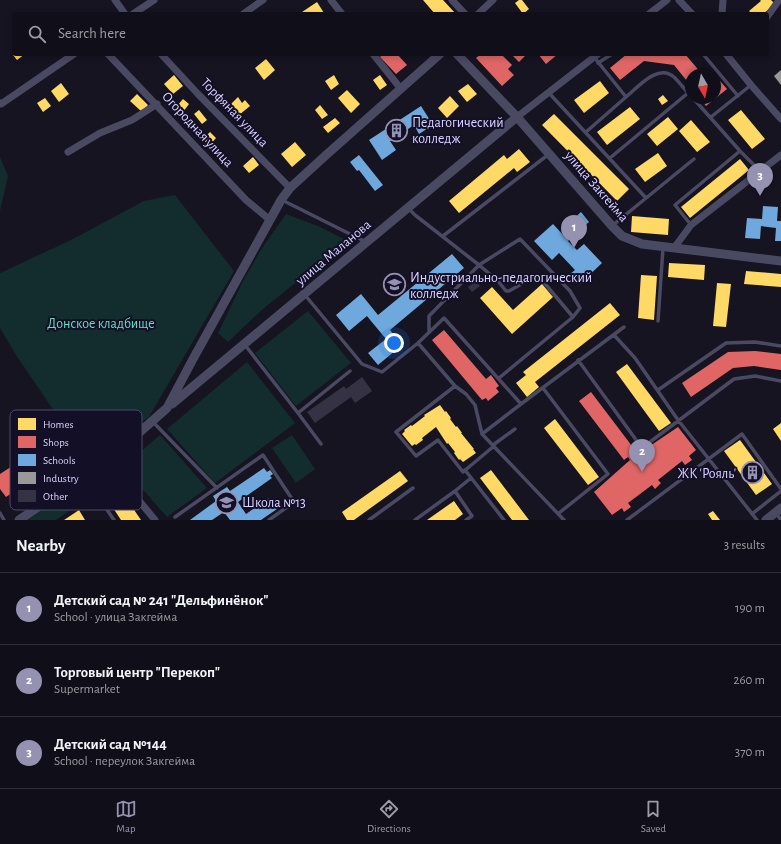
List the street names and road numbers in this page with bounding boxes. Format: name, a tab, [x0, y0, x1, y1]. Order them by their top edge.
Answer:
street label: Торфяная улица	[198, 75, 271, 150]
street label: Огородная улица	[159, 89, 236, 170]
street label: улица Закгейма	[561, 148, 631, 225]
street label: улица Маланова	[293, 217, 374, 289]

